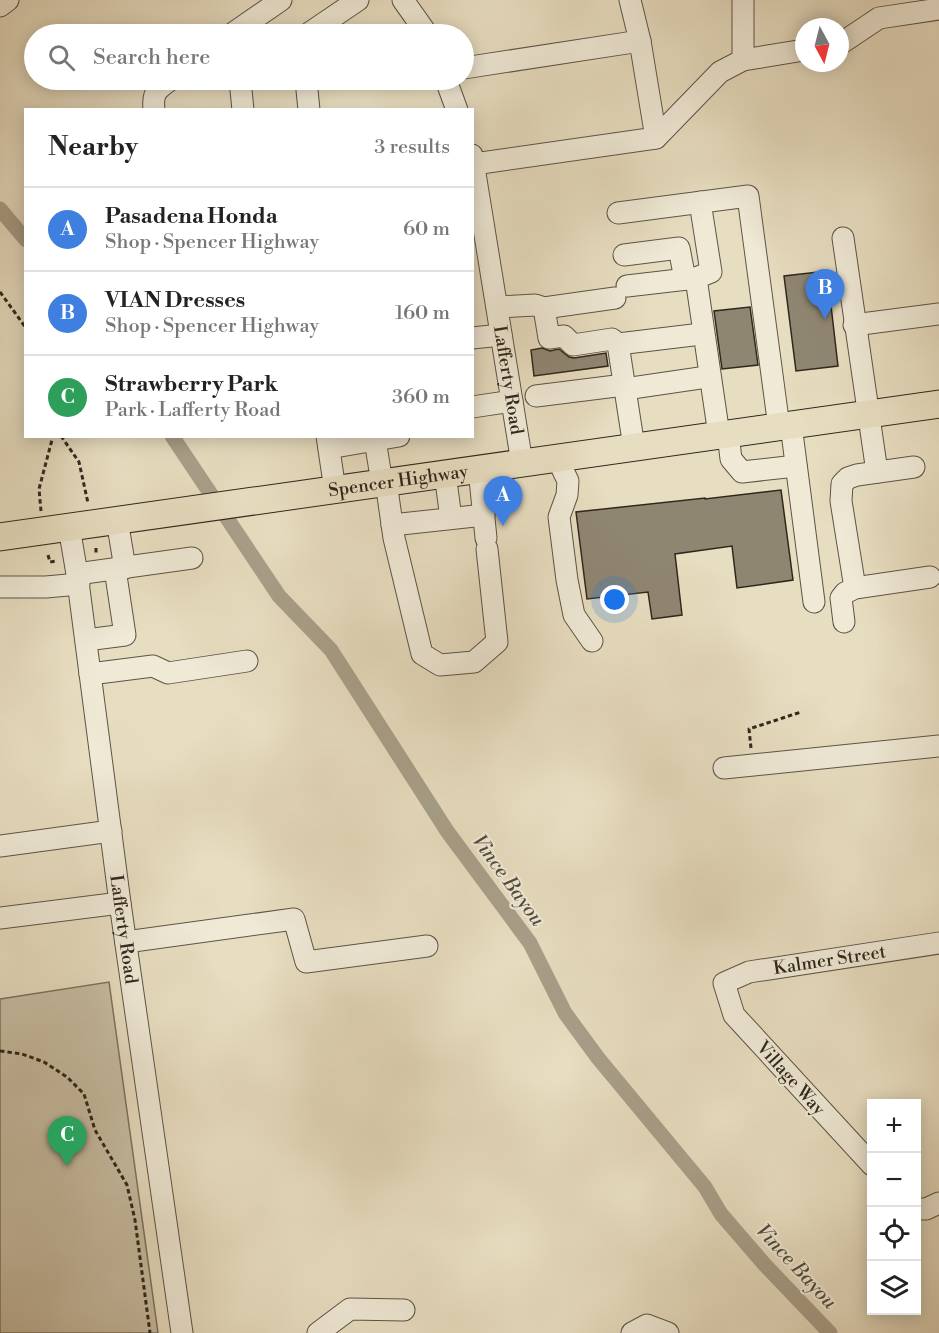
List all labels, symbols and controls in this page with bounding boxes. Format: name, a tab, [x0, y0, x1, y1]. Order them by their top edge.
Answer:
north arrow	[795, 18, 849, 72]
search box	[24, 24, 474, 90]
icon: search	[45, 41, 78, 74]
text: Search here	[93, 44, 210, 71]
text: Nearby	[48, 131, 138, 163]
text: 3 results	[374, 135, 450, 160]
text: Pasadena Honda	[105, 203, 278, 230]
text: A	[60, 217, 75, 242]
text: 60 m	[403, 217, 450, 242]
text: Shop · Spencer Highway	[105, 230, 319, 255]
pin: B	[806, 270, 844, 319]
text: VIAN Dresses	[105, 287, 245, 314]
text: B	[60, 301, 75, 326]
text: 160 m	[395, 301, 450, 326]
text: Shop · Spencer Highway	[105, 314, 319, 339]
street label: Lafferty Road	[488, 324, 528, 437]
text: Strawberry Park	[105, 371, 278, 398]
text: C	[60, 385, 75, 410]
text: 360 m	[392, 385, 450, 410]
text: Park · Lafferty Road	[105, 398, 281, 423]
street label: Spencer Highway	[327, 460, 470, 502]
pin: A	[484, 476, 522, 526]
your location	[600, 585, 629, 614]
water label: Vince Bayou	[466, 830, 550, 932]
street label: Lafferty Road	[104, 873, 143, 986]
street label: Kalmer Street	[772, 940, 888, 980]
street label: Village Way	[751, 1036, 830, 1121]
map controls	[867, 1099, 921, 1315]
button: +	[867, 1099, 921, 1153]
pin: C	[48, 1116, 86, 1166]
button: −	[867, 1153, 921, 1207]
button: locate	[867, 1207, 921, 1261]
water label: Vince Bayou	[750, 1219, 842, 1315]
button: layers	[867, 1261, 921, 1315]

